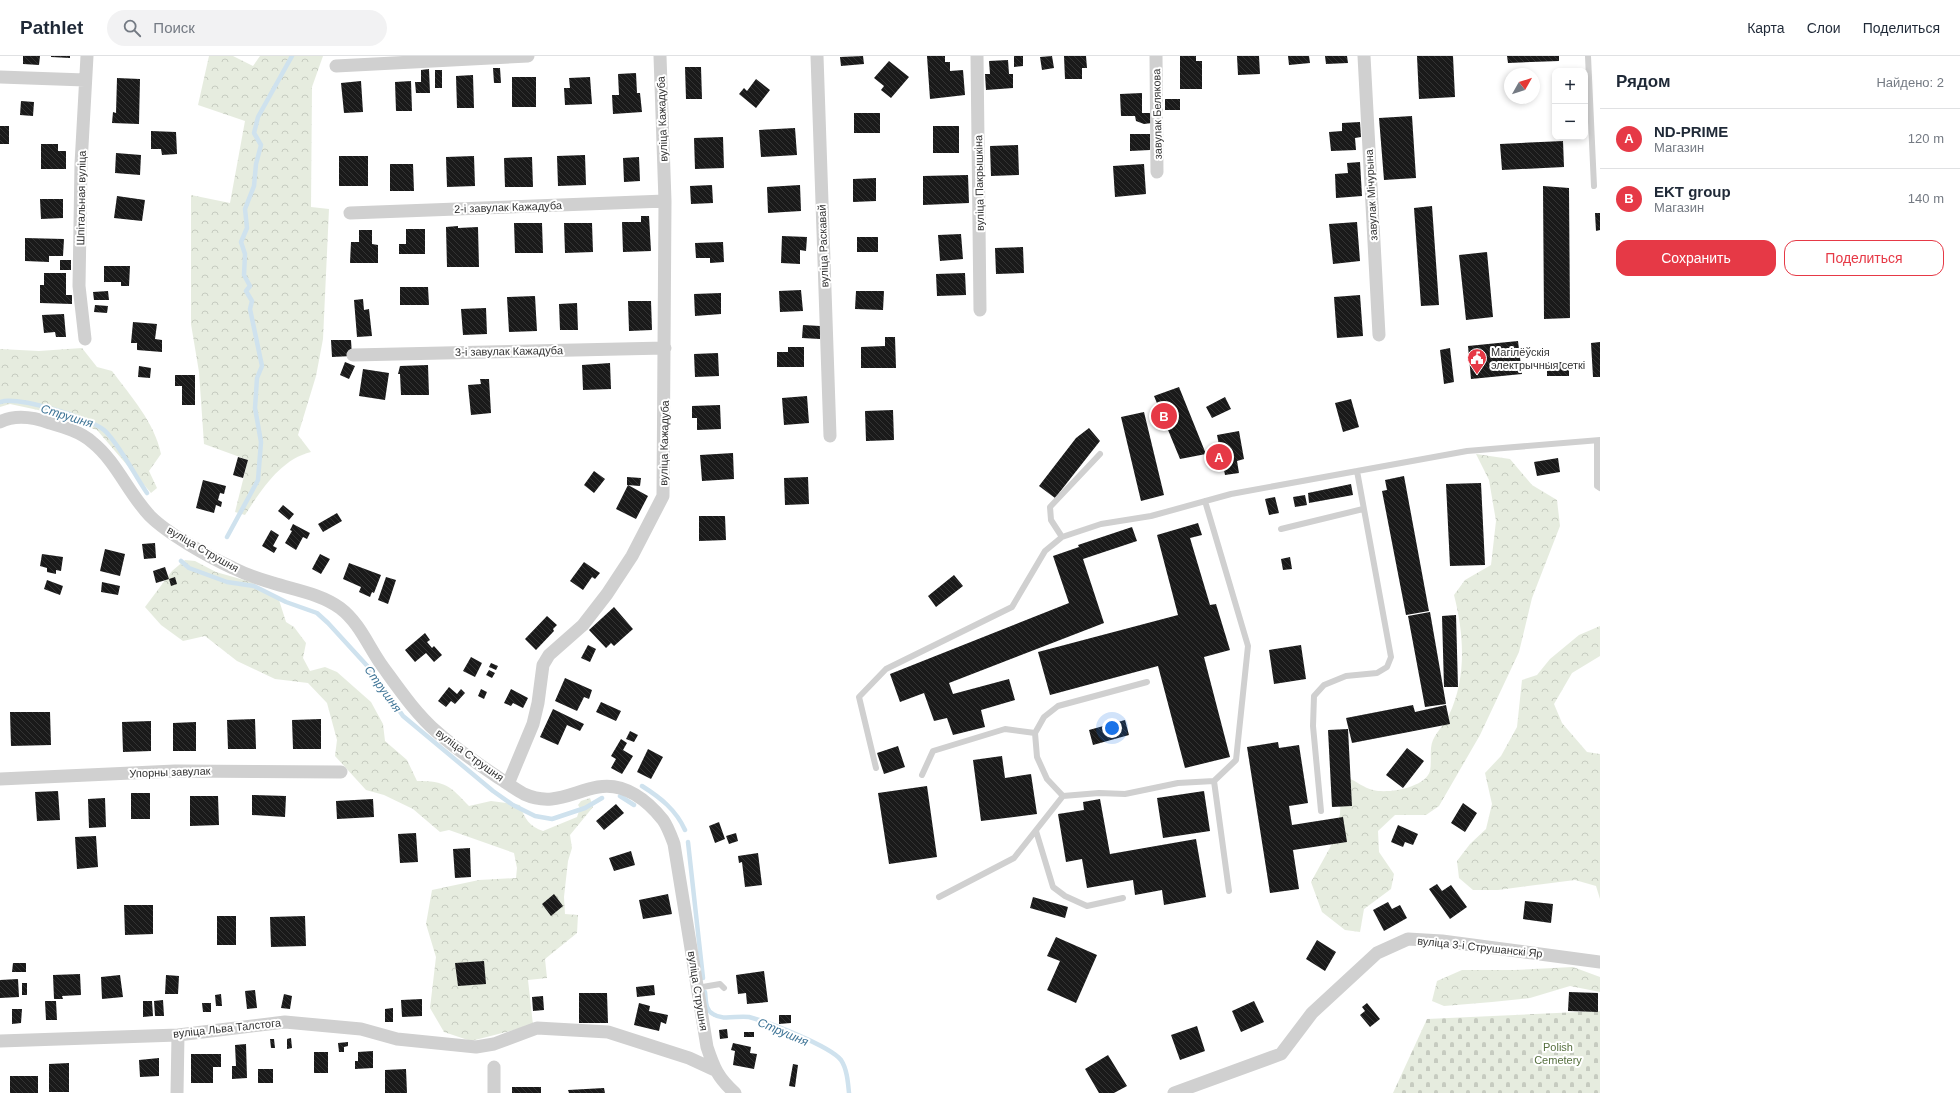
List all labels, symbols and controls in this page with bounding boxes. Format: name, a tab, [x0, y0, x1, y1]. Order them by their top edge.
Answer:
search box	[107, 10, 387, 46]
text: Pathlet	[20, 17, 83, 38]
icon: search	[121, 17, 143, 39]
text: Поиск	[153, 19, 195, 36]
text: Карта	[1747, 20, 1785, 36]
text: Слои	[1807, 20, 1841, 36]
text: Поделиться	[1863, 20, 1940, 36]
street label: завулак Белякова	[1150, 68, 1164, 159]
north arrow	[1504, 68, 1540, 104]
map controls	[1552, 68, 1588, 140]
button: +	[1552, 68, 1588, 104]
text: Рядом	[1616, 72, 1671, 91]
street label: вуліца Кажадуба	[654, 75, 669, 162]
text: Найдено: 2	[1876, 75, 1944, 90]
button: −	[1552, 104, 1588, 140]
text: ND-PRIME	[1654, 123, 1728, 140]
text: A	[1624, 131, 1634, 146]
text: 120 m	[1908, 131, 1944, 146]
street label: вуліца Пакрышкіна	[972, 134, 986, 231]
text: Магазин	[1654, 140, 1704, 155]
street label: завулак Мічурына	[1363, 148, 1379, 241]
street label: Шпітальная вуліца	[74, 150, 88, 246]
text: EKT group	[1654, 183, 1731, 200]
text: B	[1624, 191, 1634, 206]
text: 140 m	[1908, 191, 1944, 206]
street label: 2-і завулак Кажадуба	[454, 199, 563, 215]
text: Магазин	[1654, 200, 1704, 215]
street label: вуліца Раскавай	[816, 204, 830, 288]
button: Сохранить	[1616, 240, 1776, 276]
button: Поделиться	[1784, 240, 1944, 276]
street label: 3-і завулак Кажадуба	[455, 344, 564, 358]
place label: Магілёўскія электрычныя сеткі	[1491, 346, 1585, 371]
public building icon: Магілёўскія электрычныя сеткі	[1466, 347, 1488, 375]
street label: вуліца Кажадуба	[657, 399, 671, 486]
water label: Струшня	[39, 401, 95, 431]
pin: B	[1151, 401, 1177, 431]
pin: A	[1206, 442, 1232, 472]
street label: вуліца Струшня	[165, 524, 241, 574]
water label: Струшня	[362, 663, 405, 715]
your location	[1102, 718, 1122, 738]
street label: вуліца Струшня	[434, 726, 506, 784]
street label: Упорны завулак	[129, 765, 211, 779]
street label: вуліца 3-і Струшанскі Яр	[1417, 934, 1543, 960]
street label: вуліца Струшня	[686, 950, 710, 1032]
water label: Струшня	[756, 1015, 811, 1049]
street label: вуліца Льва Талстога	[173, 1016, 282, 1040]
park label: Polish Cemetery	[1534, 1041, 1582, 1066]

